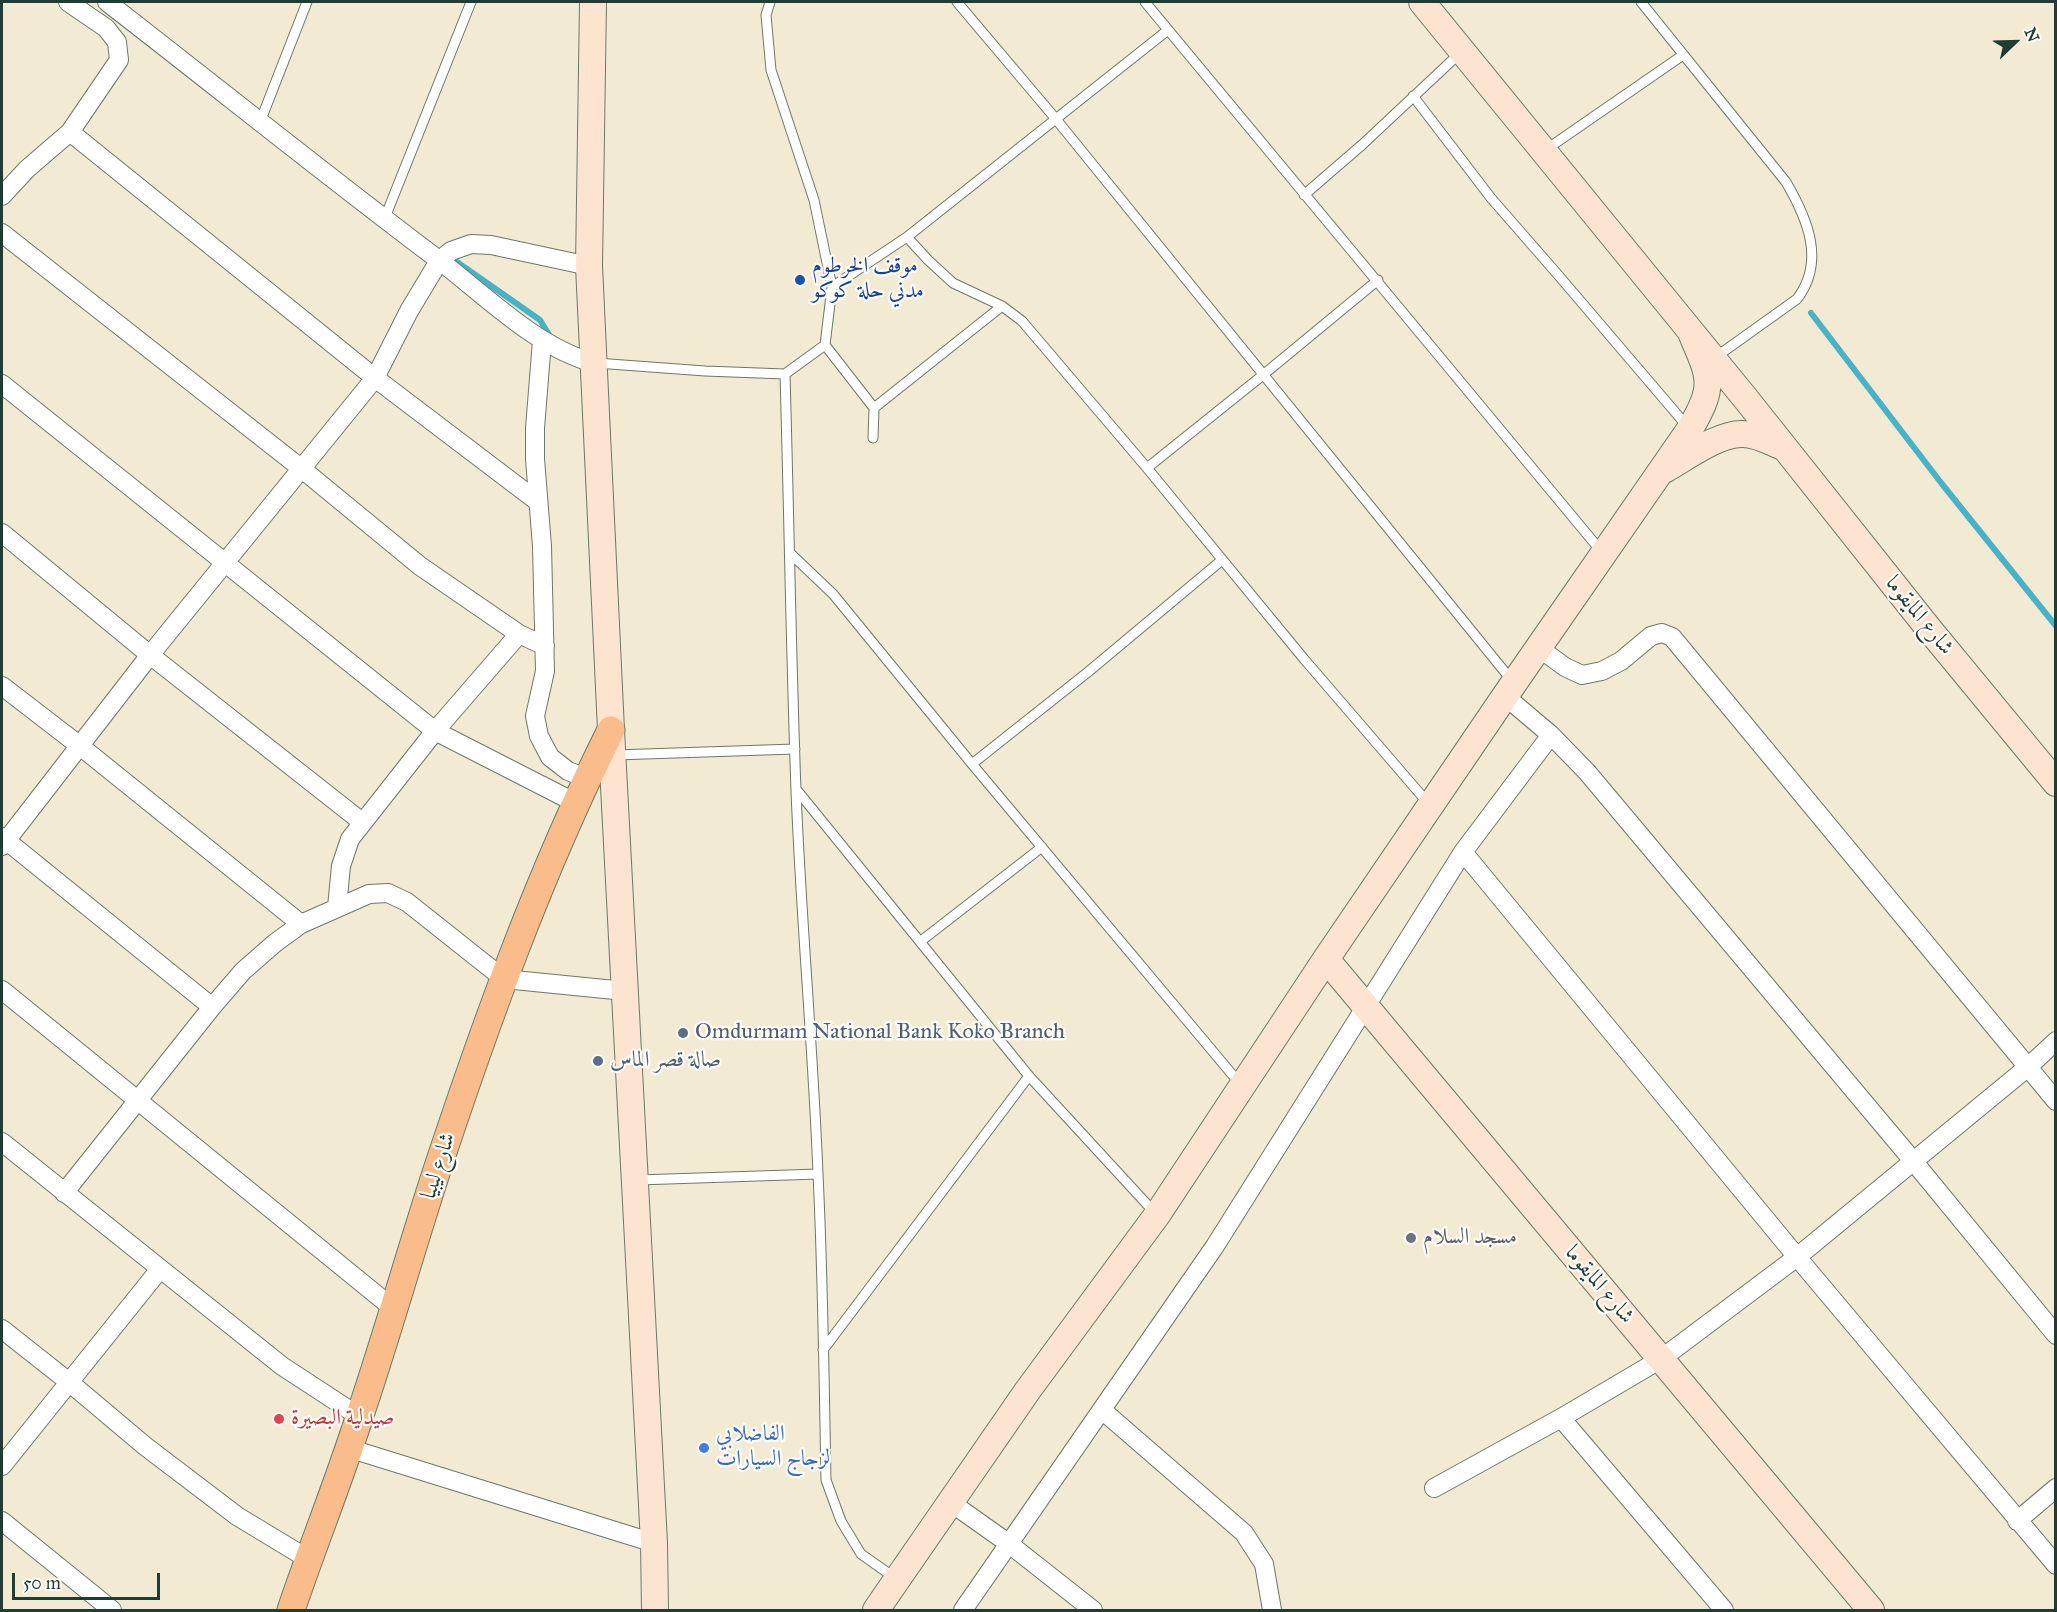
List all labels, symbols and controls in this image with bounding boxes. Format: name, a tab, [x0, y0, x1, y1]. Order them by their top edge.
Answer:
north arrow	[1985, 12, 2045, 72]
text: N	[2021, 25, 2043, 45]
place label: موقف الخرطوم مدني حلة كوكو	[812, 254, 924, 306]
marker: موقف الخرطوم مدني حلة كوكو	[793, 273, 807, 287]
street label: شارع المايقوما	[1879, 571, 1959, 661]
place label: Omdurmam National Bank Koko Branch	[695, 1020, 1065, 1046]
marker: Omdurmam National Bank Koko Branch	[676, 1026, 690, 1040]
place label: صالة قصر الماس	[610, 1048, 721, 1074]
marker: صالة قصر الماس	[591, 1054, 605, 1068]
street label: شارع ليبيا	[416, 1130, 462, 1202]
place label: مسجد السلام	[1423, 1225, 1517, 1251]
marker: مسجد السلام	[1404, 1231, 1418, 1245]
street label: شارع المايقوما	[1559, 1240, 1639, 1330]
place label: صيدلية البصيرة	[291, 1406, 394, 1432]
marker: صيدلية البصيرة	[272, 1412, 286, 1426]
place label: الفاضلابي لزجاج السيارات	[716, 1422, 830, 1474]
marker: الفاضلابي لزجاج السيارات	[697, 1441, 711, 1455]
scale bar	[15, 1561, 164, 1599]
text: 50 m	[23, 1572, 61, 1594]

